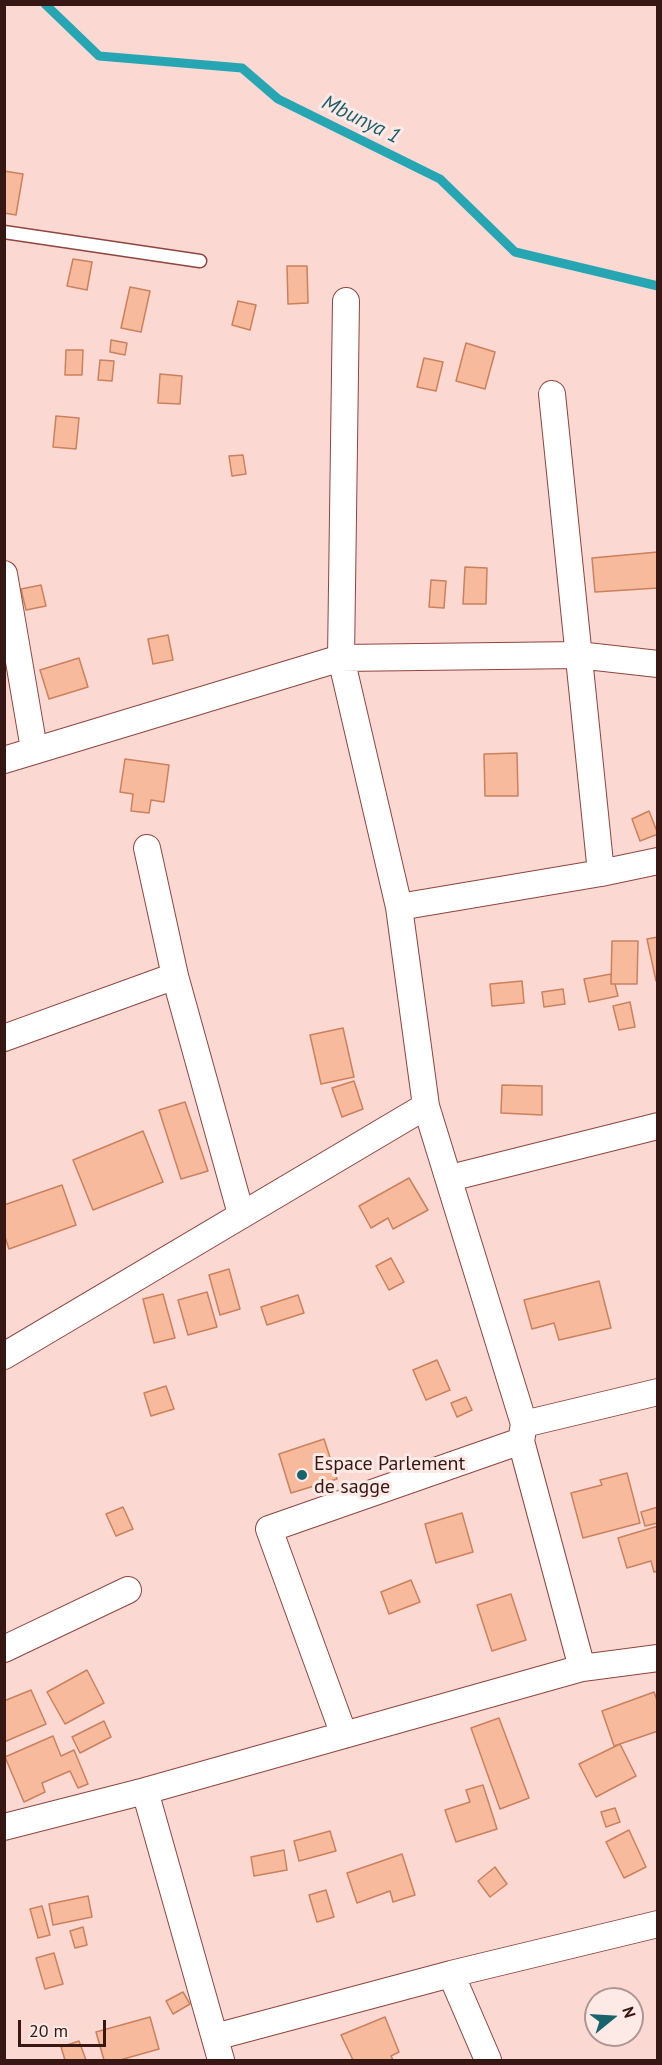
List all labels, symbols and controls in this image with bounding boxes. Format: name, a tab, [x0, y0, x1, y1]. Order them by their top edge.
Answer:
water label: Mbunya 1	[318, 90, 404, 150]
place label: Espace Parlement de sagge	[314, 1452, 465, 1499]
marker: Espace Parlement de sagge	[295, 1468, 309, 1482]
north arrow	[584, 1987, 644, 2047]
text: N	[618, 2004, 640, 2020]
scale bar	[21, 2008, 110, 2046]
text: 20 m	[29, 2019, 68, 2042]

